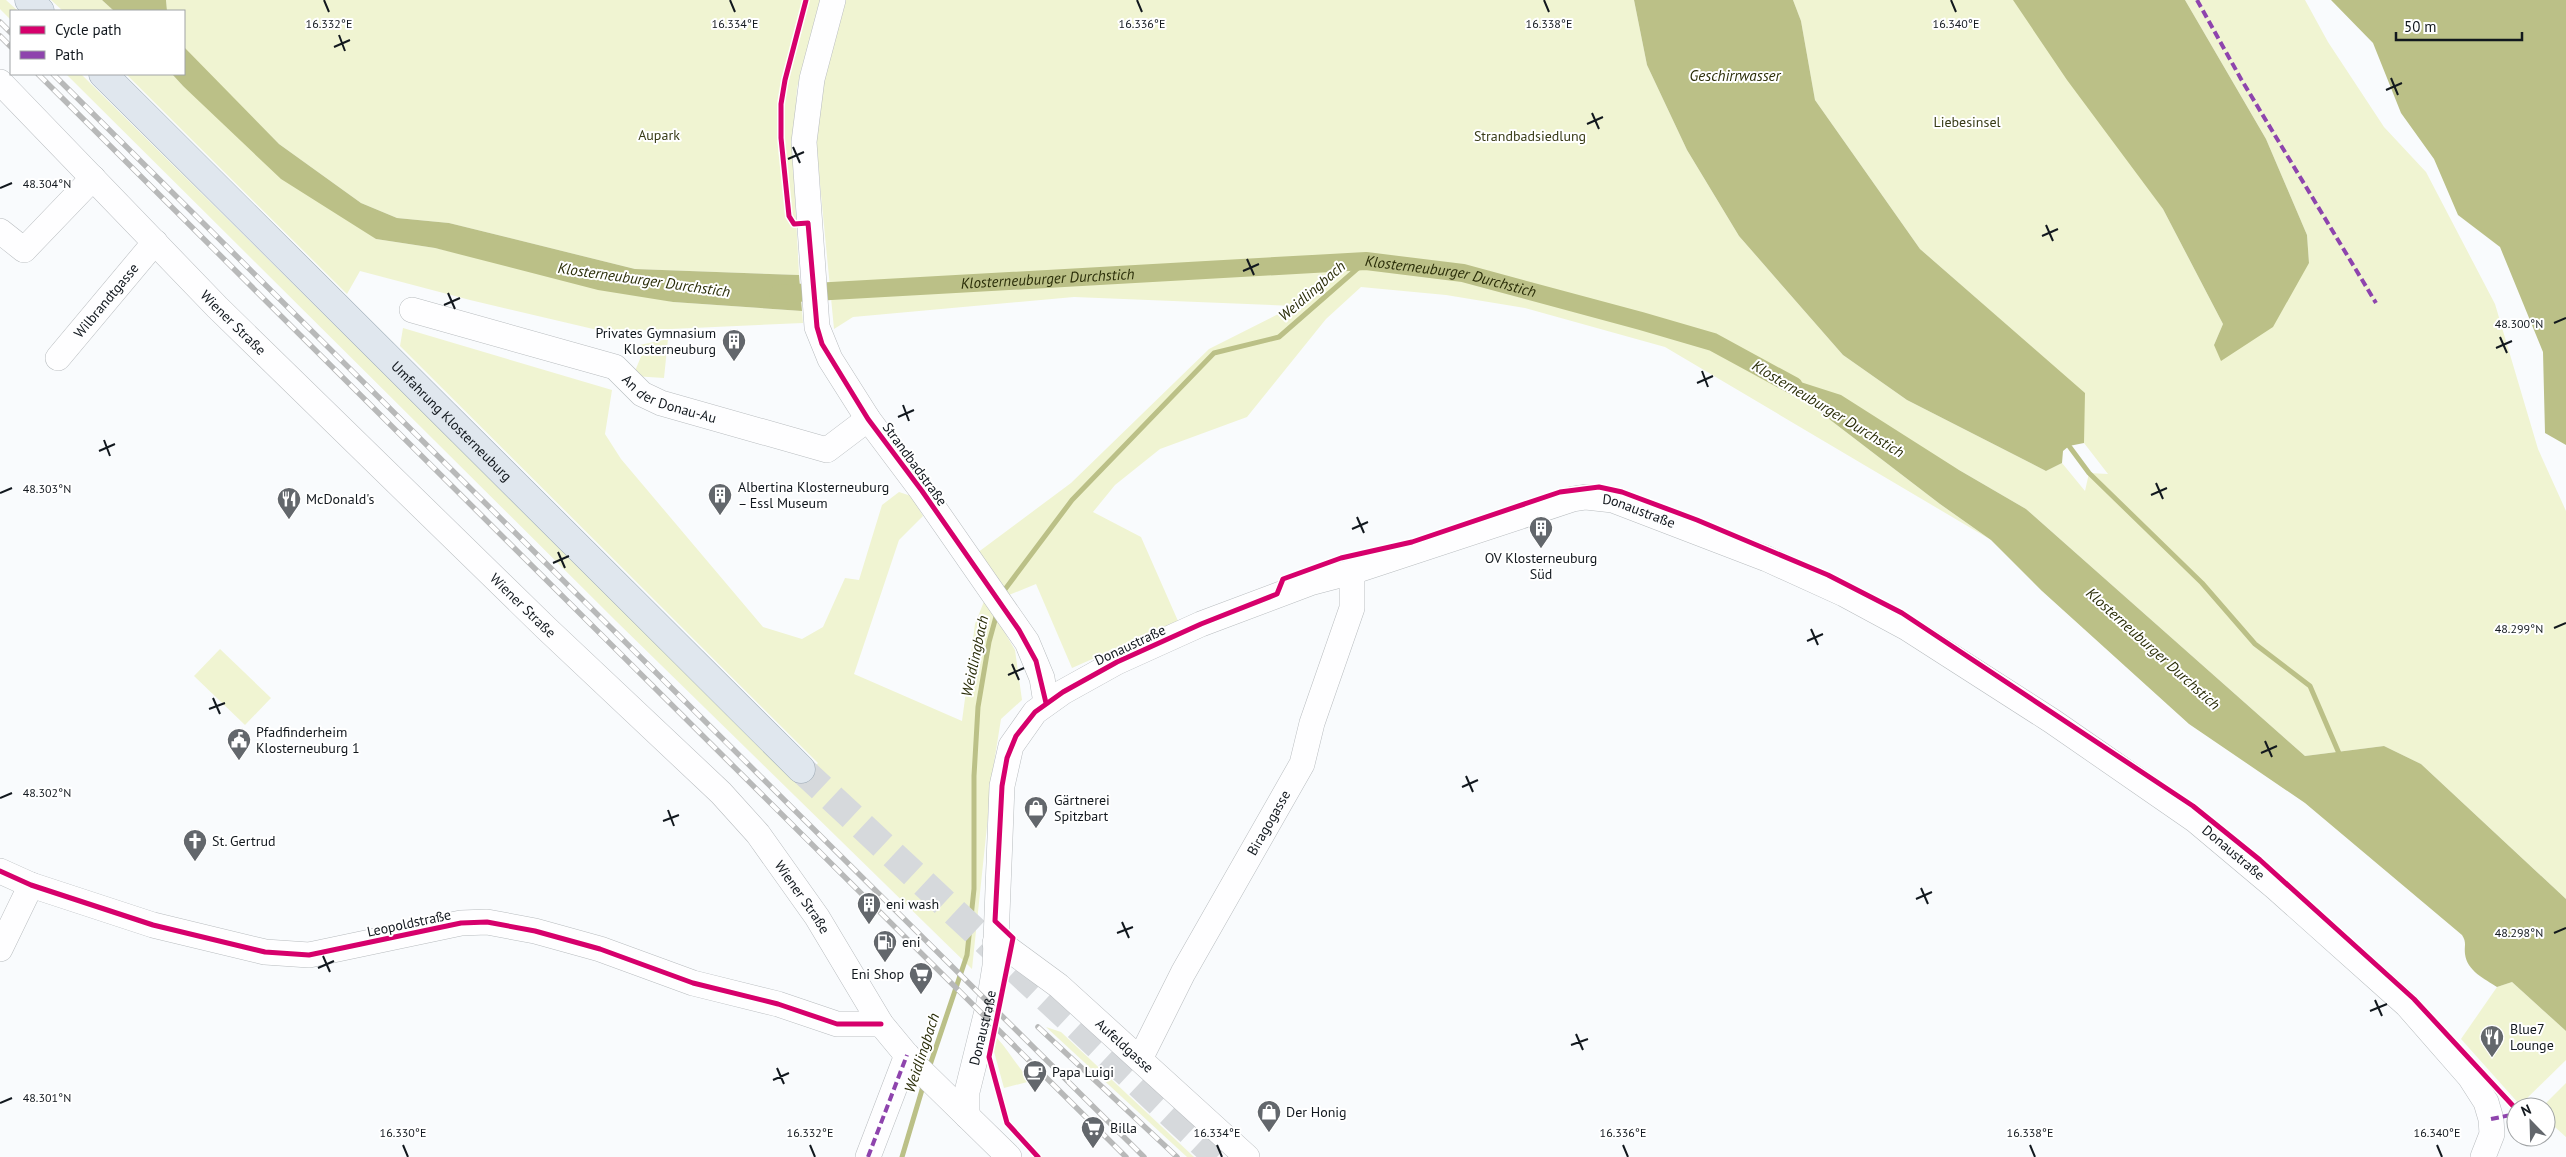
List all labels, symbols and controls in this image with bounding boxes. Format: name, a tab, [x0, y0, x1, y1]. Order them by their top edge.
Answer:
legend	[10, 10, 185, 75]
scale bar	[2396, 10, 2522, 42]
text: 16.332°E	[306, 16, 352, 31]
text: 16.334°E	[712, 16, 758, 31]
text: 16.336°E	[1119, 16, 1165, 31]
text: 16.338°E	[1526, 16, 1572, 31]
text: 16.340°E	[1933, 16, 1979, 31]
text: 50 m	[2404, 17, 2437, 36]
text: Cycle path	[55, 20, 121, 39]
text: Path	[55, 45, 84, 64]
water label: Geschirrwasser	[1690, 66, 1782, 85]
park label: Liebesinsel	[1933, 113, 2001, 131]
park label: Aupark	[638, 126, 680, 144]
park label: Strandbadsiedlung	[1474, 127, 1586, 145]
text: 48.304°N	[23, 176, 71, 191]
water label: Klosterneuburger Durchstich	[1364, 251, 1538, 301]
water label: Weidlingbach	[1274, 256, 1349, 325]
water label: Klosterneuburger Durchstich	[557, 258, 732, 301]
street label: Wilbrandtgasse	[70, 259, 143, 342]
water label: Klosterneuburger Durchstich	[960, 264, 1135, 293]
street label: Wiener Straße	[197, 286, 270, 359]
text: 48.300°N	[2495, 316, 2543, 331]
place label: Privates Gymnasium Klosterneuburg	[596, 324, 716, 358]
building icon: Privates Gymnasium Klosterneuburg	[721, 328, 747, 362]
water label: Klosterneuburger Durchstich	[1749, 356, 1908, 462]
street label: Umfahrung Klosterneuburg	[387, 357, 516, 485]
street label: An der Donau-Au	[618, 370, 718, 427]
street label: Strandbadstraße	[879, 419, 951, 509]
place label: Albertina Klosterneuburg – Essl Museum	[738, 478, 889, 512]
text: 48.303°N	[23, 481, 71, 496]
building icon: Albertina Klosterneuburg – Essl Museum	[707, 482, 733, 516]
restaurant icon: McDonald's	[276, 486, 302, 520]
place label: McDonald's	[306, 490, 374, 508]
street label: Donaustraße	[1602, 490, 1678, 532]
building icon: OV Klosterneuburg Süd	[1528, 515, 1554, 549]
place label: OV Klosterneuburg Süd	[1485, 549, 1597, 583]
street label: Wiener Straße	[486, 569, 560, 642]
water label: Klosterneuburger Durchstich	[2082, 583, 2224, 714]
water label: Weidlingbach	[957, 613, 992, 698]
street label: Donaustraße	[1092, 621, 1168, 669]
text: 48.299°N	[2495, 621, 2543, 636]
place label: Pfadfinderheim Klosterneuburg 1	[256, 723, 360, 757]
public building icon: Pfadfinderheim Klosterneuburg 1	[226, 727, 252, 761]
text: 48.302°N	[23, 785, 71, 800]
street label: Biragogasse	[1243, 787, 1294, 859]
place label: Gärtnerei Spitzbart	[1054, 791, 1110, 825]
shop icon: Gärtnerei Spitzbart	[1023, 795, 1049, 829]
street label: Donaustraße	[2199, 821, 2269, 884]
church icon: St. Gertrud	[182, 828, 208, 862]
place label: St. Gertrud	[212, 832, 276, 850]
street label: Wiener Straße	[771, 857, 834, 937]
building icon: eni wash	[856, 891, 882, 925]
place label: eni wash	[886, 895, 939, 913]
street label: Leopoldstraße	[365, 905, 453, 941]
text: 48.298°N	[2495, 925, 2543, 940]
fuel station icon: eni	[872, 929, 898, 963]
place label: eni	[902, 933, 921, 951]
supermarket icon: Eni Shop	[908, 961, 934, 995]
place label: Eni Shop	[851, 965, 904, 983]
street label: Donaustraße	[965, 989, 1000, 1067]
water label: Weidlingbach	[900, 1011, 943, 1095]
street label: Aufeldgasse	[1092, 1015, 1157, 1077]
place label: Blue7 Lounge	[2510, 1020, 2554, 1054]
restaurant icon: Blue7 Lounge	[2479, 1024, 2505, 1058]
cafe icon: Papa Luigi	[1022, 1059, 1048, 1093]
place label: Papa Luigi	[1052, 1063, 1114, 1081]
text: 48.301°N	[23, 1090, 71, 1105]
north arrow	[2506, 1097, 2556, 1147]
shop icon: Der Honig	[1256, 1099, 1282, 1133]
text: N	[2518, 1100, 2534, 1120]
place label: Der Honig	[1286, 1103, 1347, 1121]
supermarket icon: Billa	[1080, 1115, 1106, 1149]
place label: Billa	[1110, 1119, 1137, 1137]
text: 16.330°E	[380, 1125, 426, 1140]
text: 16.332°E	[787, 1125, 833, 1140]
text: 16.334°E	[1194, 1125, 1240, 1140]
text: 16.336°E	[1600, 1125, 1646, 1140]
text: 16.338°E	[2007, 1125, 2053, 1140]
text: 16.340°E	[2414, 1125, 2460, 1140]

